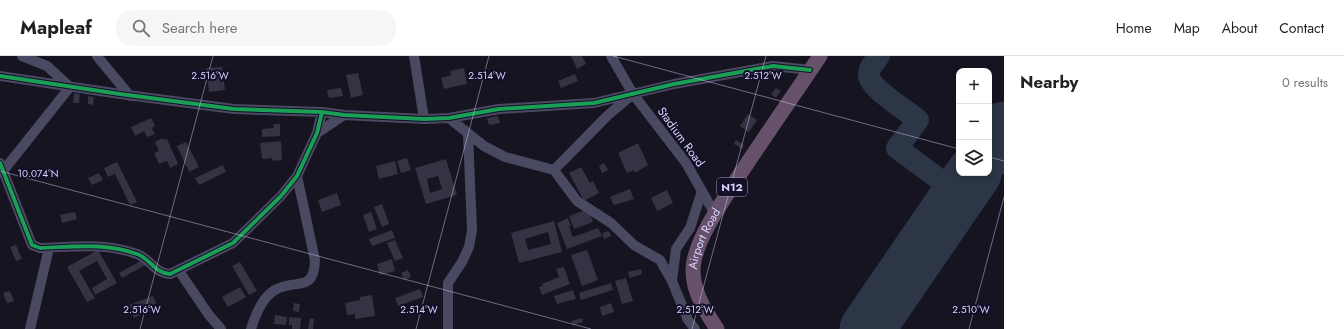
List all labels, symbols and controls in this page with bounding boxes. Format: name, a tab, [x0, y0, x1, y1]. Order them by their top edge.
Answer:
search box	[116, 10, 396, 46]
text: Mapleaf	[20, 14, 92, 41]
icon: search	[130, 17, 152, 39]
text: Search here	[162, 17, 238, 39]
text: Home	[1116, 18, 1152, 38]
text: Map	[1174, 18, 1200, 38]
text: About	[1222, 18, 1257, 38]
text: Contact	[1279, 18, 1324, 38]
text: 2.516°W	[191, 68, 229, 83]
text: 2.514°W	[468, 68, 506, 83]
text: 2.512°W	[744, 68, 782, 83]
map controls	[956, 68, 992, 176]
button: +	[956, 68, 992, 104]
text: Nearby	[1020, 70, 1078, 94]
text: 0 results	[1282, 73, 1328, 92]
street label: Stadium Road	[653, 103, 709, 171]
button: −	[956, 104, 992, 140]
button: layers	[956, 140, 992, 176]
text: 10.074°N	[17, 166, 59, 181]
road number: N12	[717, 178, 747, 196]
street label: Airport Road	[684, 205, 725, 270]
text: 2.516°W	[123, 302, 161, 317]
text: 2.514°W	[400, 302, 438, 317]
text: 2.512°W	[676, 302, 714, 317]
text: 2.510°W	[952, 302, 990, 317]

